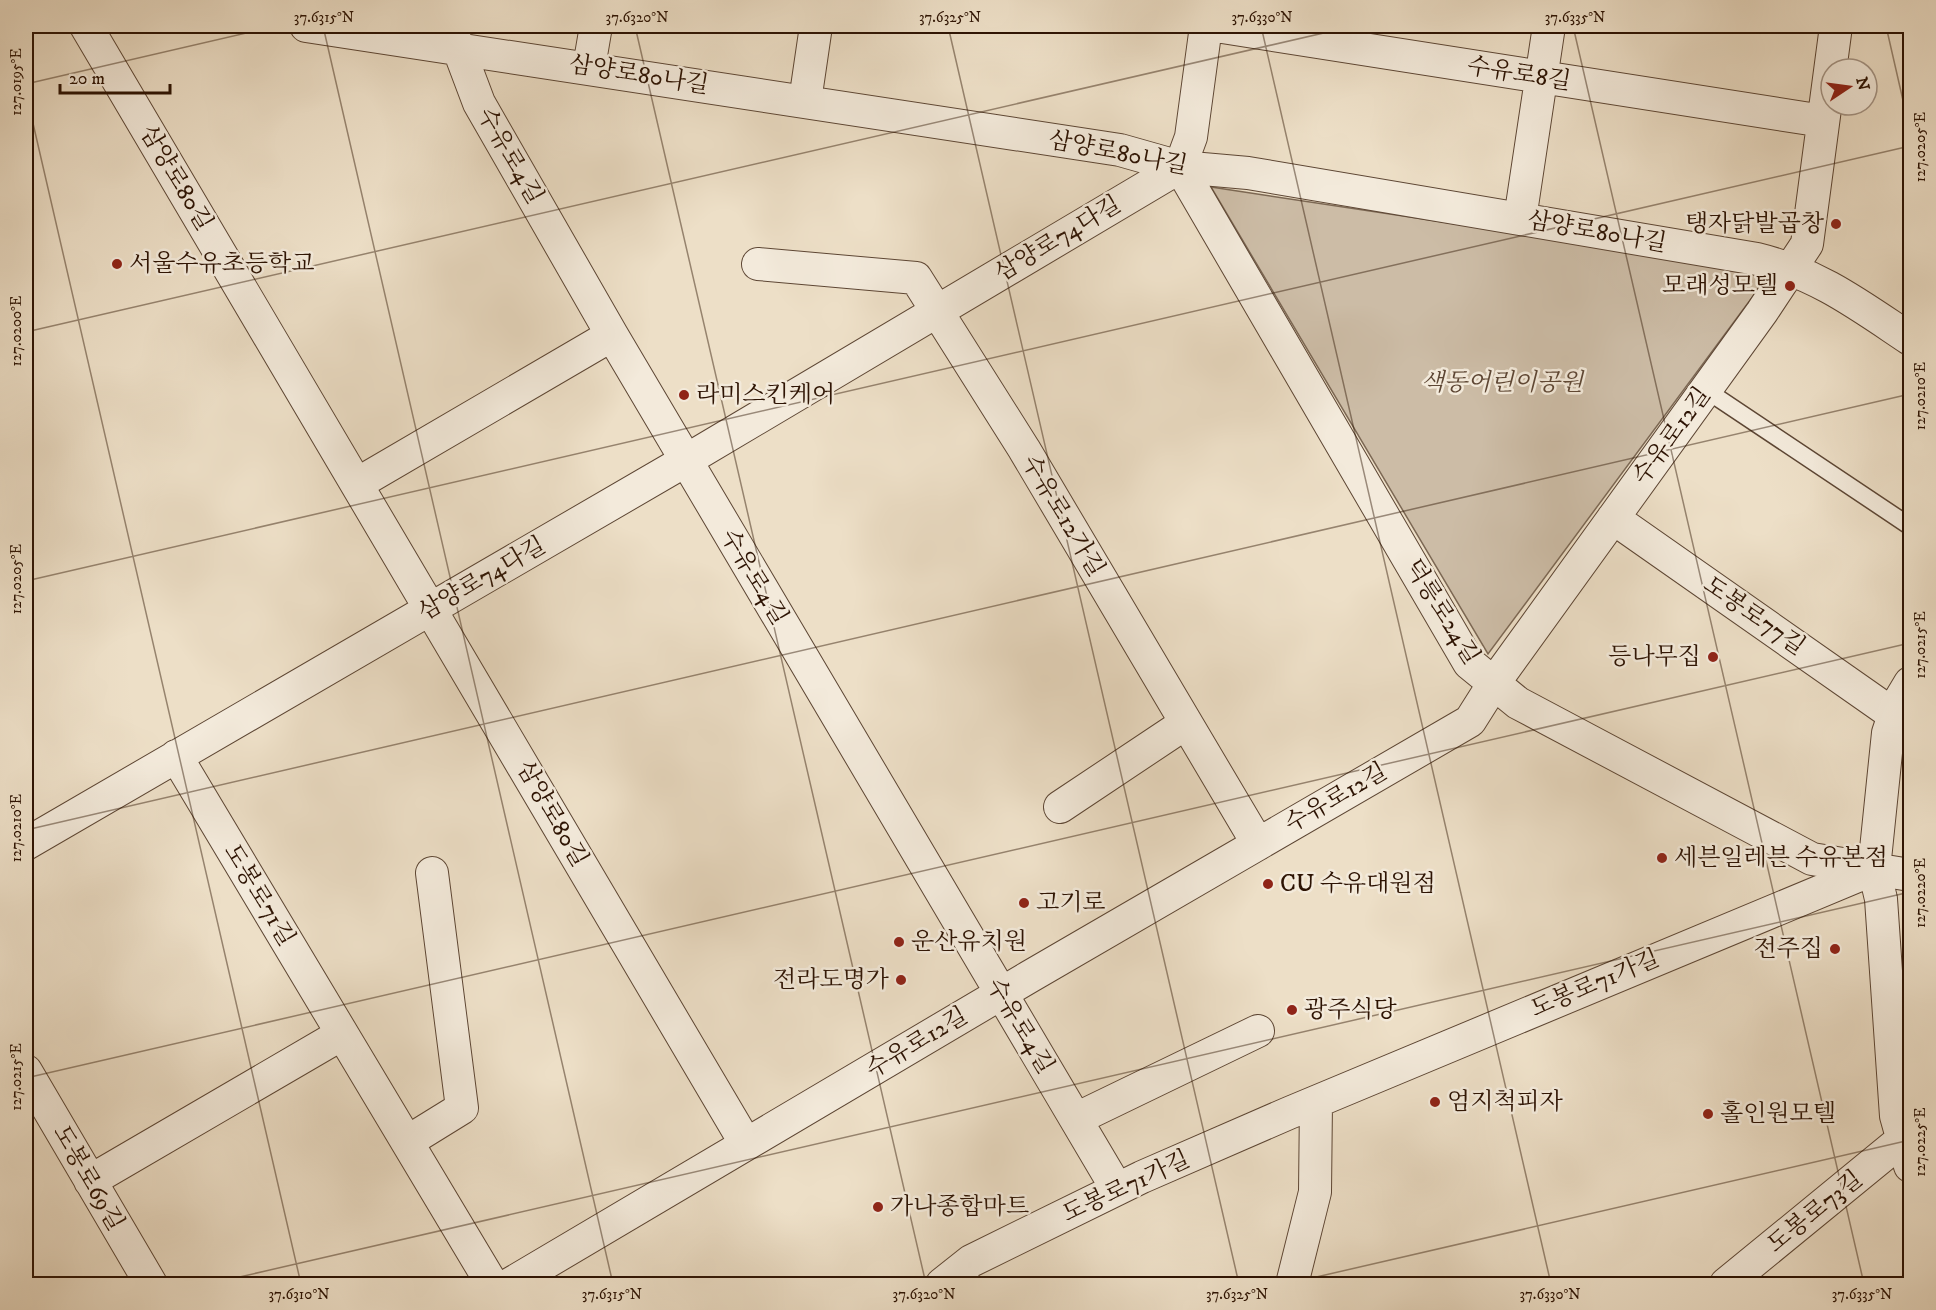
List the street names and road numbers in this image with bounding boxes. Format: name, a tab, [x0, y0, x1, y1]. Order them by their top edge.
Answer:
street label: 삼양로80나길	[567, 49, 711, 101]
street label: 수유로8길	[1465, 51, 1573, 97]
street label: 수유로4길	[470, 102, 550, 210]
street label: 삼양로80길	[133, 120, 219, 236]
street label: 삼양로80나길	[1046, 125, 1190, 181]
street label: 삼양로74다길	[989, 190, 1127, 288]
street label: 삼양로80나길	[1525, 205, 1669, 259]
street label: 수유로12길	[1627, 381, 1717, 491]
street label: 수유로12가길	[1015, 450, 1111, 582]
street label: 수유로4길	[714, 524, 794, 630]
street label: 삼양로74다길	[413, 531, 551, 627]
street label: 덕릉로24길	[1398, 554, 1486, 670]
street label: 도봉로77길	[1697, 570, 1811, 662]
street label: 삼양로80길	[510, 756, 594, 872]
street label: 수유로12길	[1279, 757, 1393, 839]
street label: 도봉로71길	[217, 838, 301, 952]
street label: 도봉로71가길	[1526, 943, 1664, 1025]
street label: 수유로4길	[980, 973, 1060, 1079]
street label: 수유로12길	[861, 1001, 973, 1085]
street label: 도봉로69길	[46, 1120, 130, 1236]
street label: 도봉로71가길	[1057, 1144, 1195, 1230]
street label: 도봉로73길	[1761, 1164, 1869, 1260]

